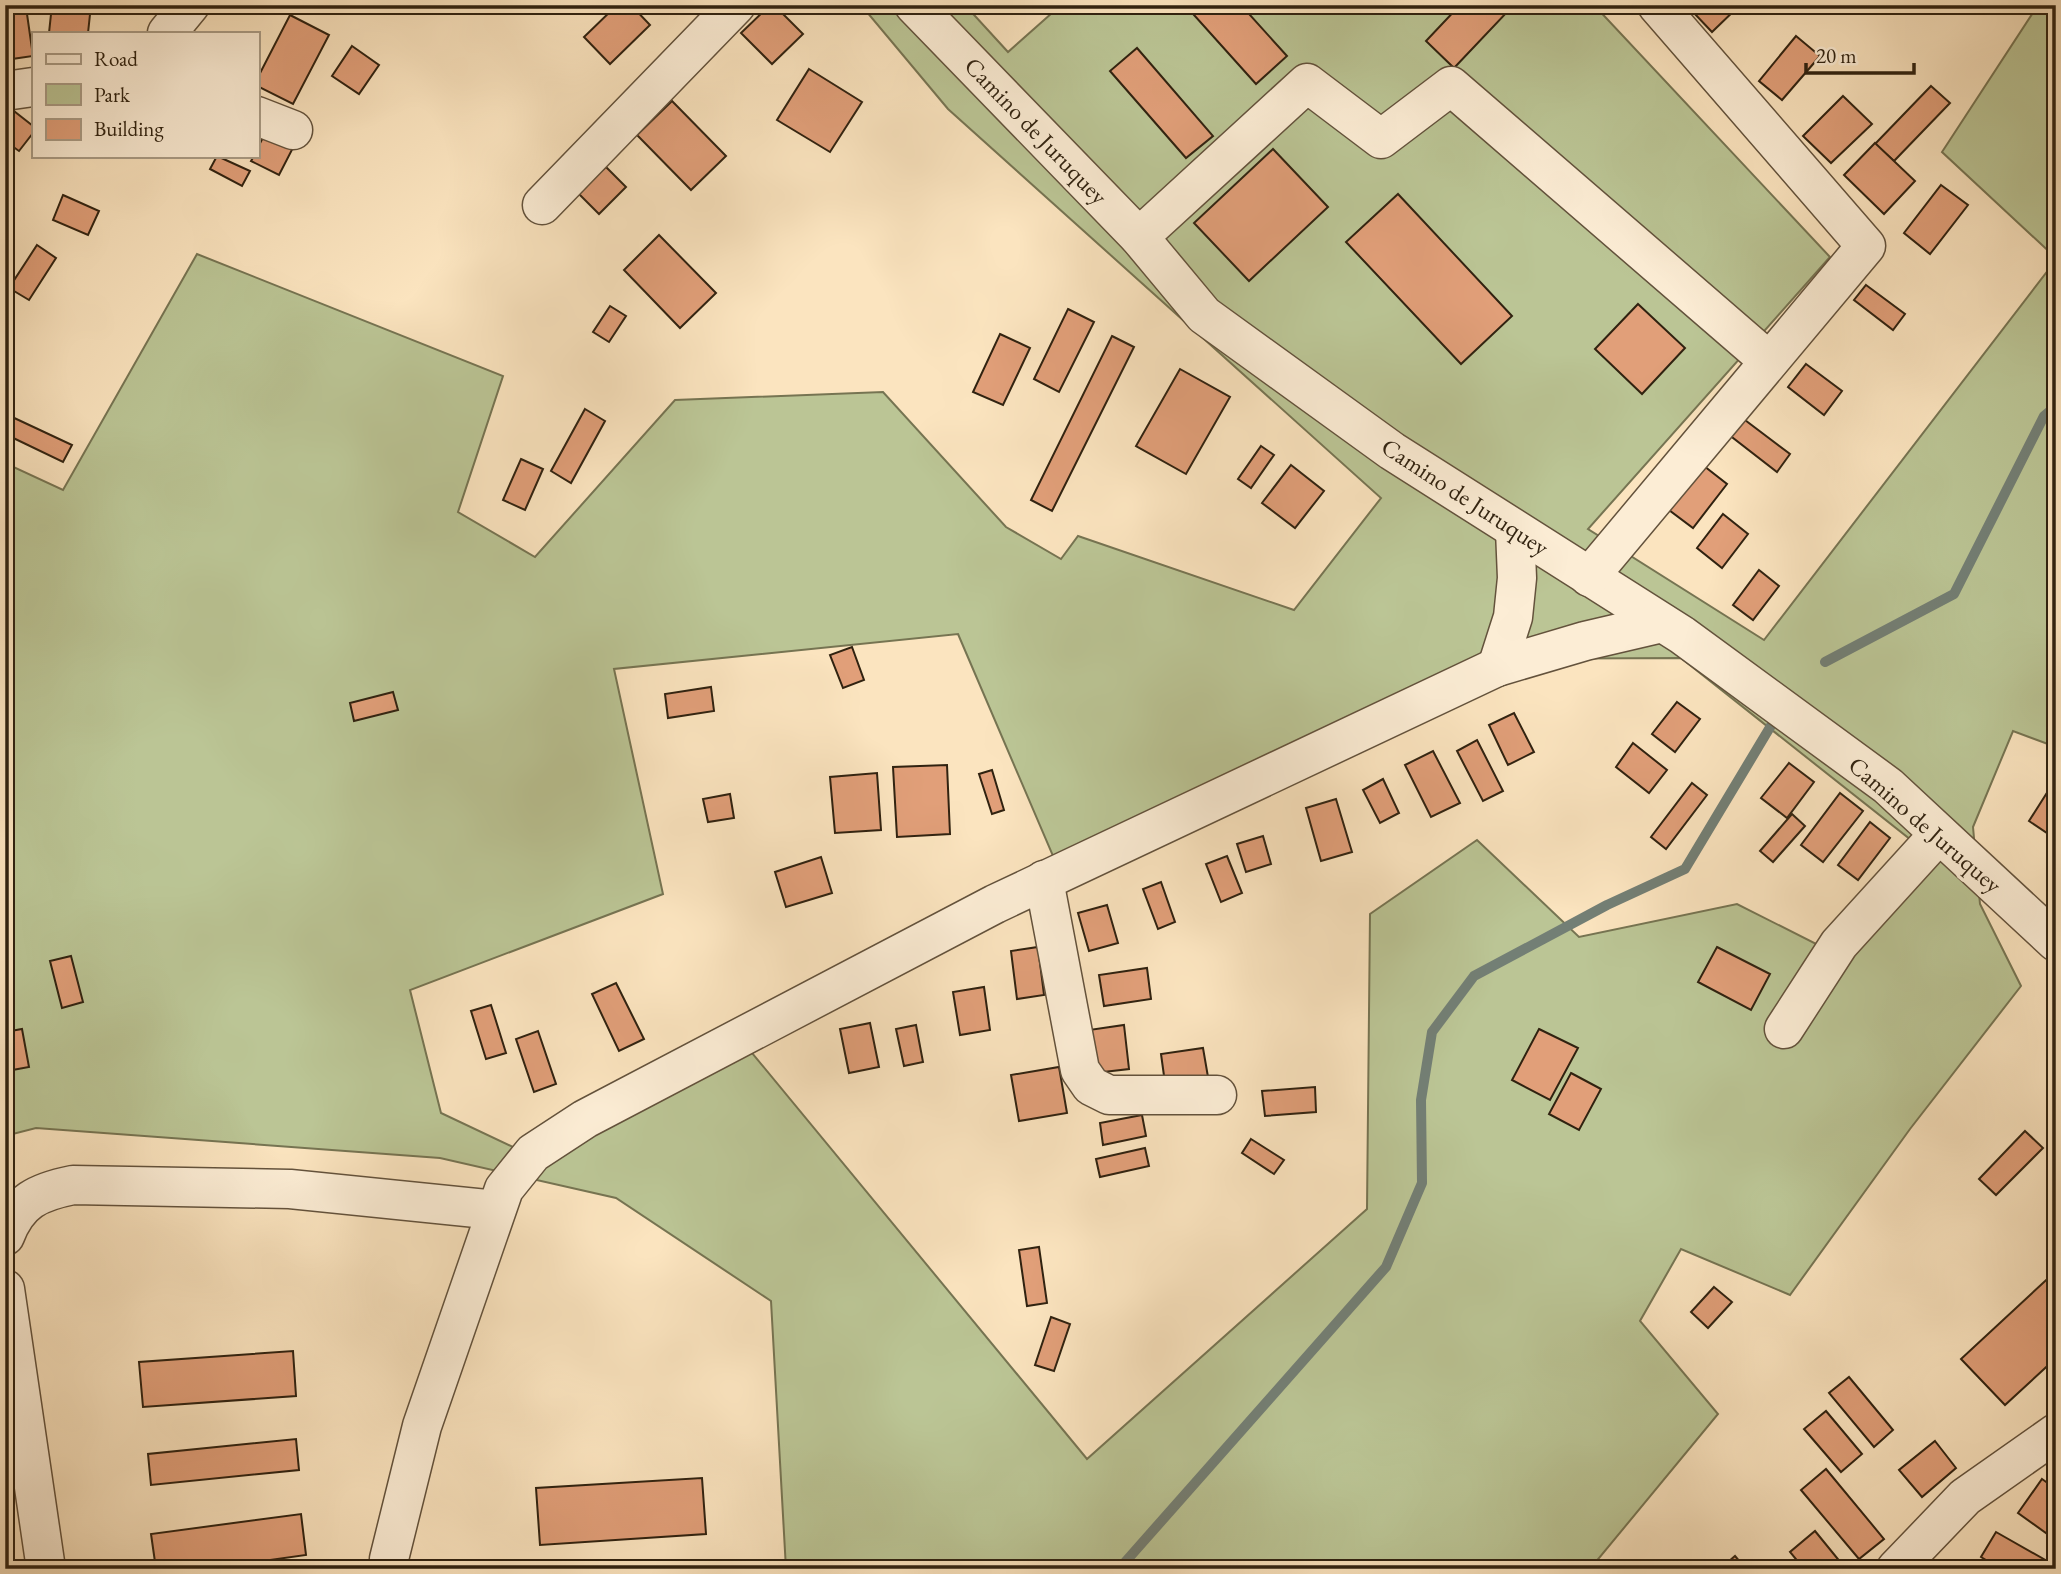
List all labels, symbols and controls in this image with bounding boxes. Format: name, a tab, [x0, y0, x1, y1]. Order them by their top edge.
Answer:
legend	[32, 32, 259, 158]
scale bar	[1806, 32, 1914, 76]
text: 20 m	[1816, 42, 1857, 69]
text: Road	[94, 45, 138, 72]
street label: Camino de Juruquey	[958, 50, 1115, 211]
text: Park	[94, 81, 131, 108]
text: Building	[94, 115, 164, 142]
street label: Camino de Juruquey	[1376, 431, 1555, 562]
street label: Camino de Juruquey	[1842, 750, 2009, 900]

